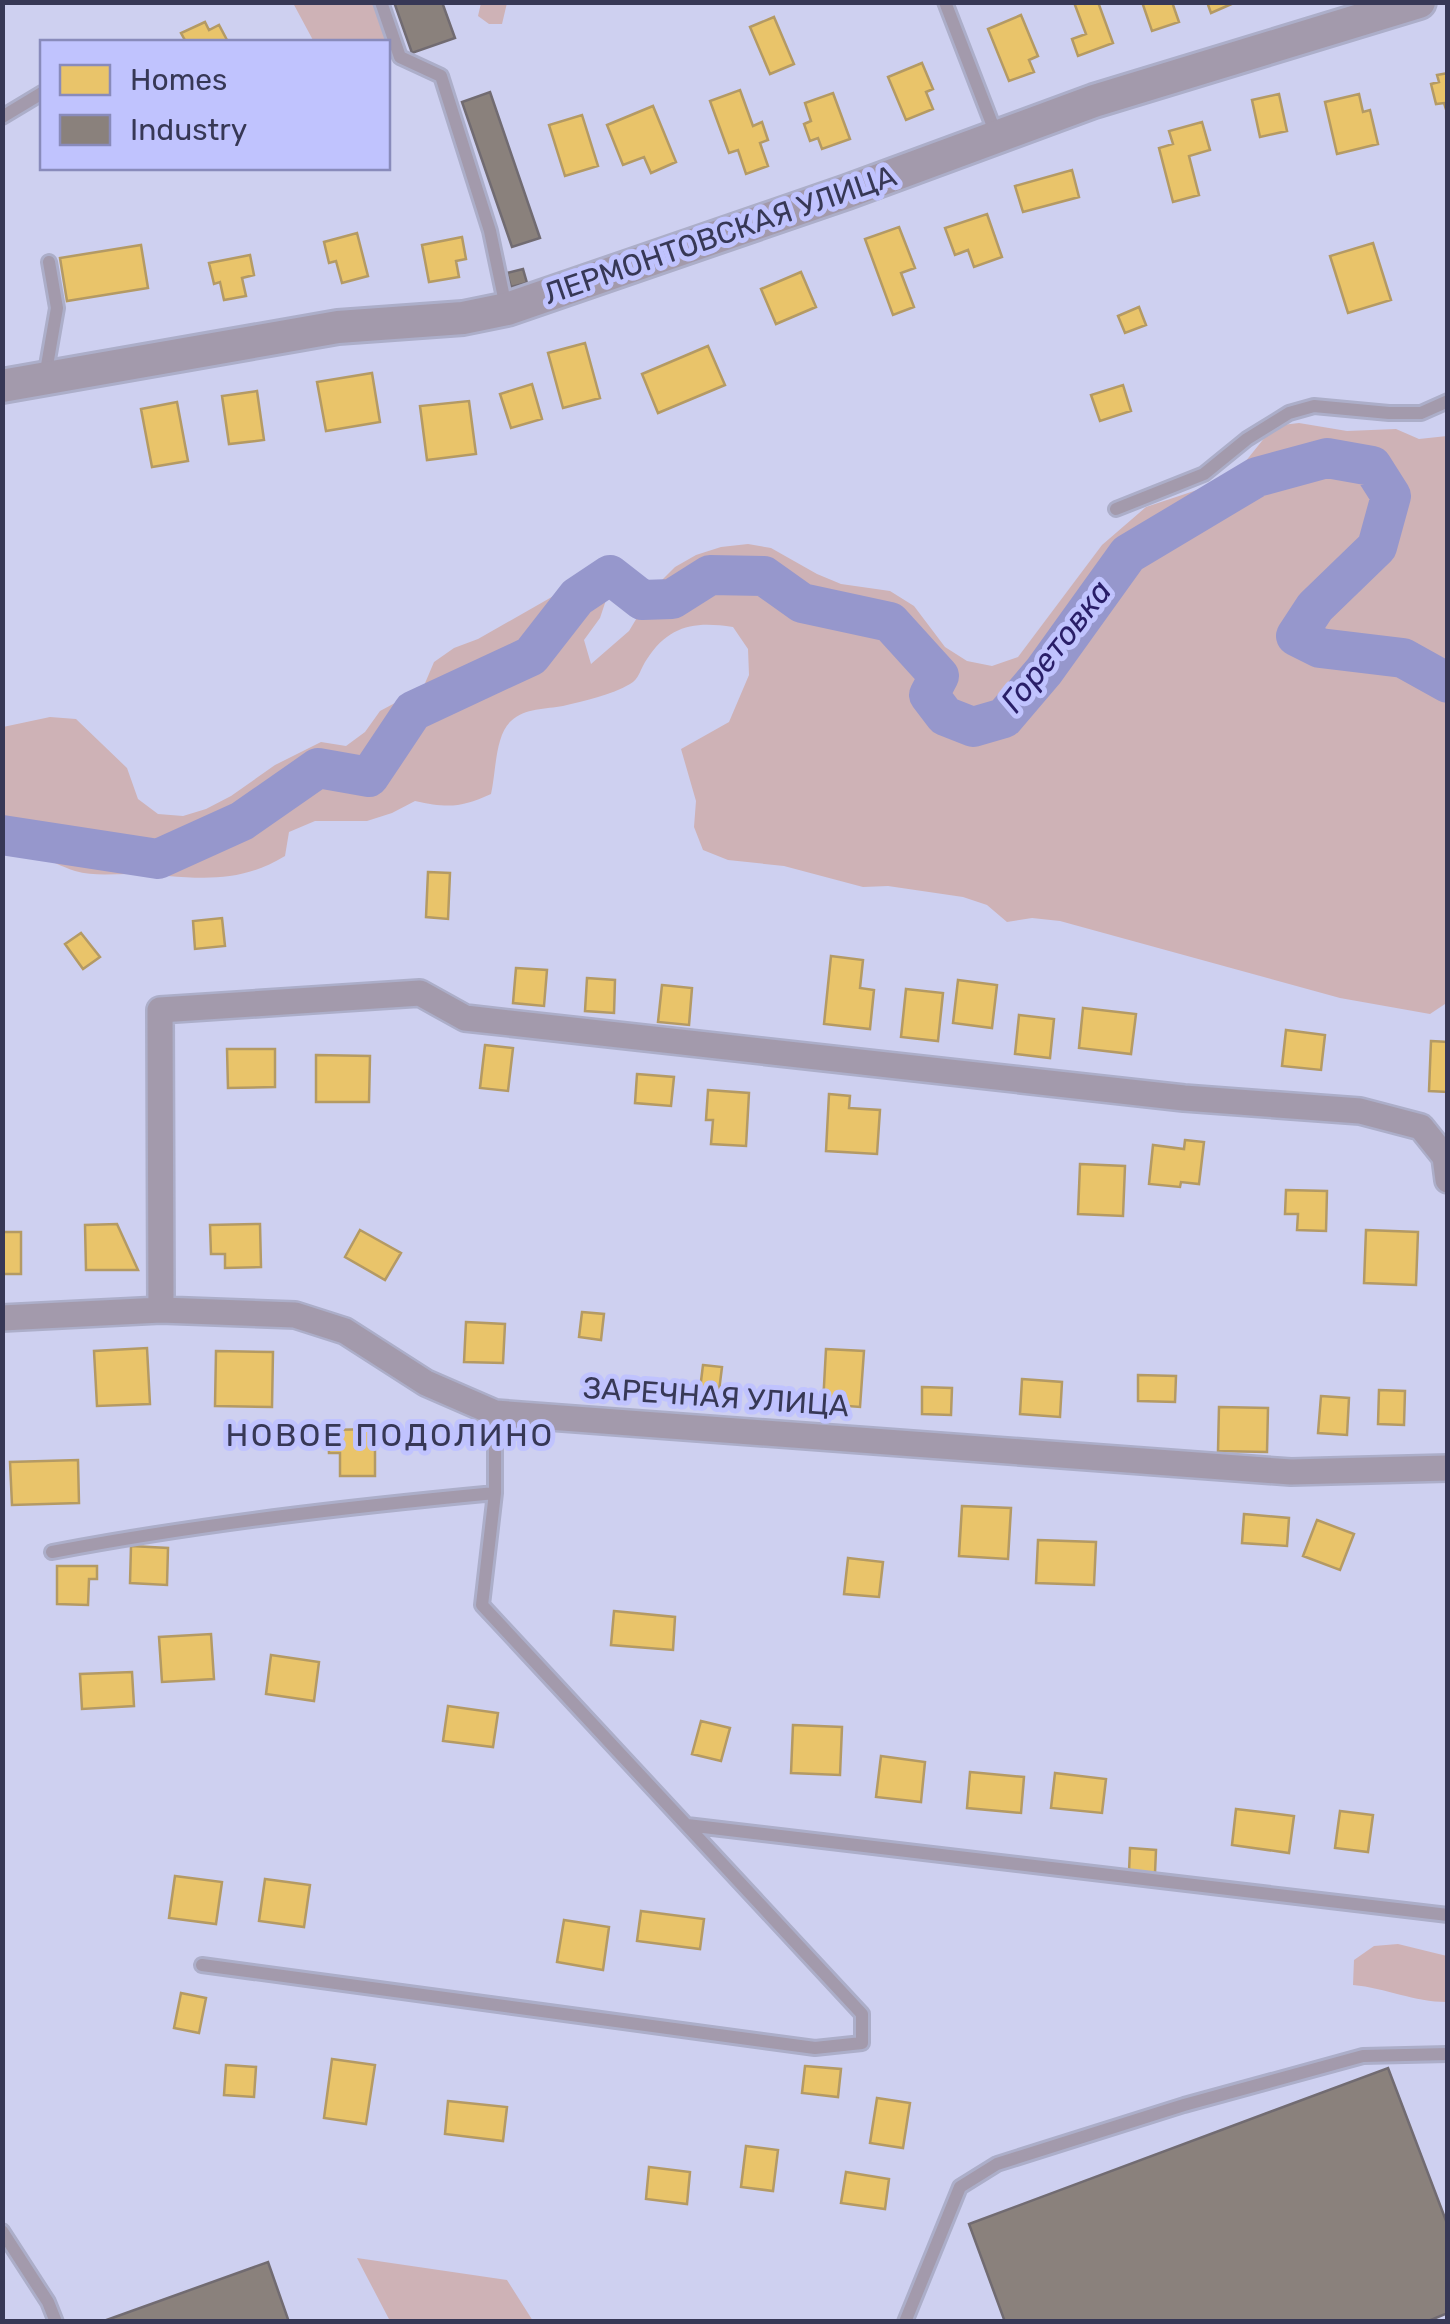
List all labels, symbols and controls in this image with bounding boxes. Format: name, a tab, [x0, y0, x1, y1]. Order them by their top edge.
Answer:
legend	[40, 40, 390, 170]
text: Homes	[130, 62, 227, 98]
text: Industry	[130, 112, 247, 148]
street label: ЛЕРМОНТОВСКАЯ УЛИЦА	[539, 158, 901, 312]
water label: Горетовка	[993, 573, 1119, 719]
street label: ЗАРЕЧНАЯ УЛИЦА	[582, 1370, 850, 1424]
district label: НОВОЕ ПОДОЛИНО	[225, 1416, 555, 1454]

